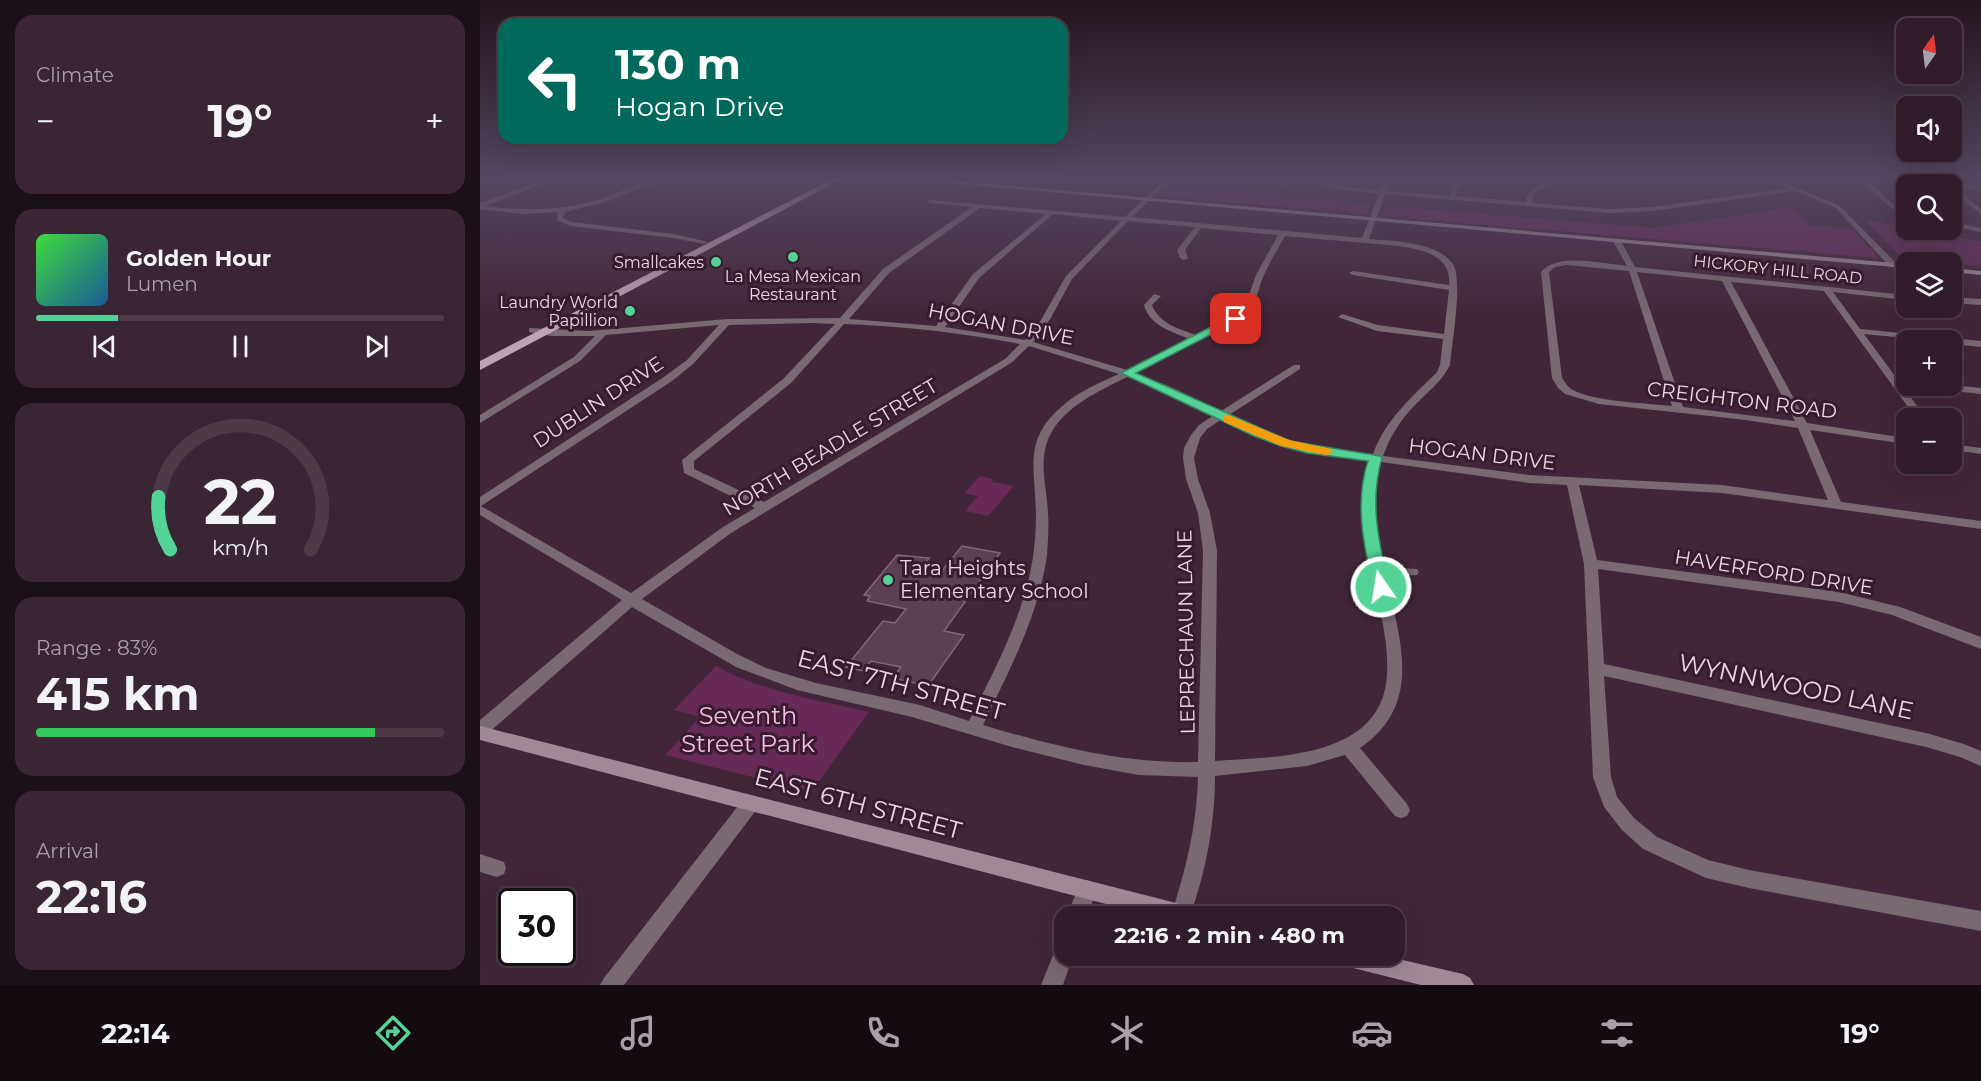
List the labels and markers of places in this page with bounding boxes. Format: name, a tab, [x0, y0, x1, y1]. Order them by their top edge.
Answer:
marker: La Mesa Mexican Restaurant	[786, 250, 800, 264]
place label: Smallcakes	[614, 253, 704, 272]
marker: Smallcakes	[709, 255, 723, 269]
place label: La Mesa Mexican Restaurant	[725, 267, 861, 304]
place label: Laundry World Papillion	[499, 293, 618, 330]
pin	[1210, 293, 1261, 344]
marker: Laundry World Papillion	[623, 304, 637, 318]
place label: Tara Heights Elementary School	[900, 556, 1089, 603]
marker: Tara Heights Elementary School	[881, 573, 895, 587]

